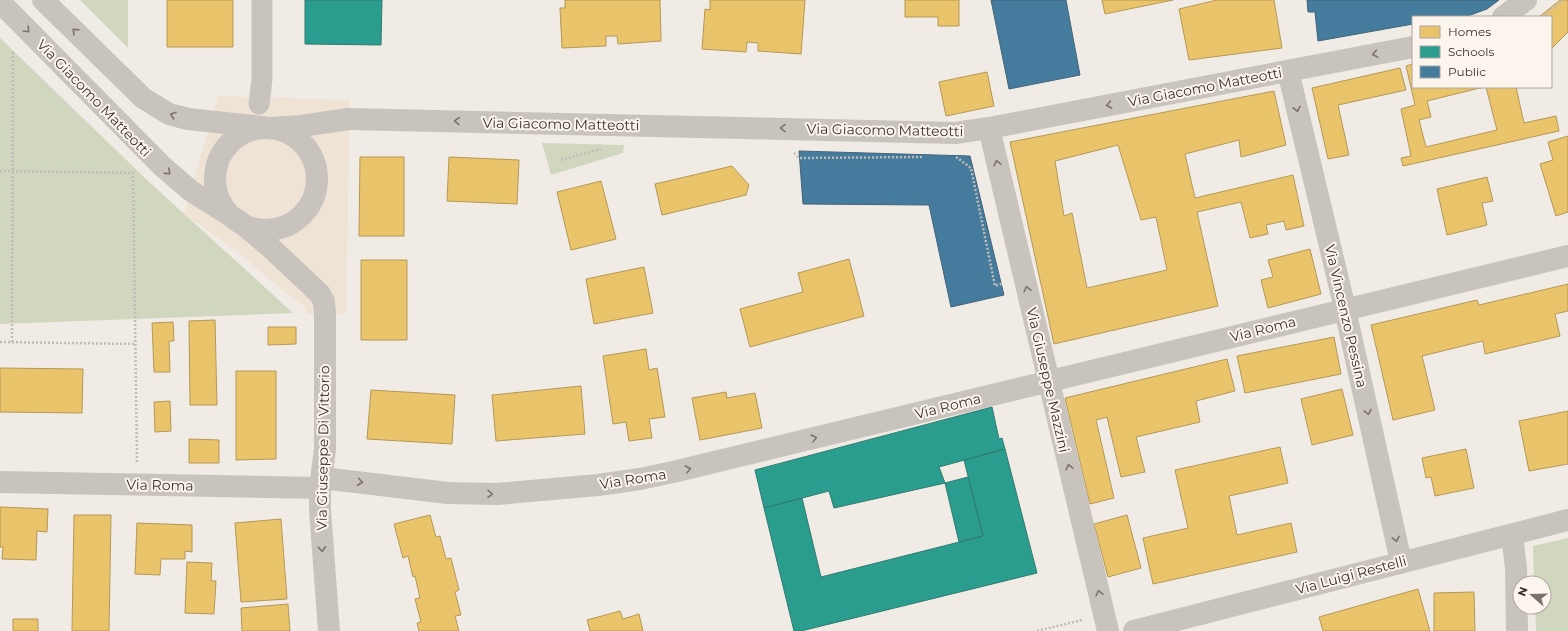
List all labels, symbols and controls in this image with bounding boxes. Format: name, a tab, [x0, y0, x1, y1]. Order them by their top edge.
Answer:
legend	[1412, 16, 1552, 88]
text: Homes	[1448, 24, 1491, 39]
one-way arrow	[22, 25, 30, 33]
one-way arrow	[72, 28, 80, 36]
street label: Via Giacomo Matteotti	[33, 35, 155, 161]
text: Schools	[1448, 44, 1494, 59]
one-way arrow	[1372, 50, 1378, 58]
street label: Via Giacomo Matteotti	[1126, 63, 1284, 111]
text: Public	[1448, 64, 1486, 79]
one-way arrow	[1106, 100, 1113, 109]
one-way arrow	[1293, 105, 1301, 112]
one-way arrow	[170, 111, 177, 120]
street label: Via Giacomo Matteotti	[483, 114, 639, 134]
one-way arrow	[454, 117, 460, 125]
street label: Via Giacomo Matteotti	[807, 120, 963, 140]
one-way arrow	[780, 124, 786, 132]
one-way arrow	[994, 159, 1002, 166]
one-way arrow	[163, 167, 171, 174]
street label: Via Vincenzo Pessina	[1321, 243, 1371, 389]
one-way arrow	[1024, 286, 1032, 292]
street label: Via Giuseppe Mazzini	[1023, 306, 1073, 454]
street label: Via Roma	[1228, 312, 1298, 346]
street label: Via Giuseppe Di Vittorio	[313, 365, 333, 531]
street label: Via Roma	[913, 389, 983, 423]
one-way arrow	[1363, 409, 1371, 416]
one-way arrow	[811, 435, 817, 443]
one-way arrow	[1065, 463, 1073, 470]
street label: Via Roma	[598, 465, 668, 493]
one-way arrow	[684, 465, 691, 473]
street label: Via Roma	[126, 475, 194, 495]
one-way arrow	[357, 477, 363, 486]
one-way arrow	[487, 490, 493, 498]
one-way arrow	[1391, 536, 1399, 543]
one-way arrow	[318, 546, 327, 552]
street label: Via Luigi Restelli	[1294, 552, 1408, 598]
north arrow	[1512, 575, 1552, 615]
text: N	[1515, 585, 1531, 598]
one-way arrow	[1095, 590, 1103, 596]

